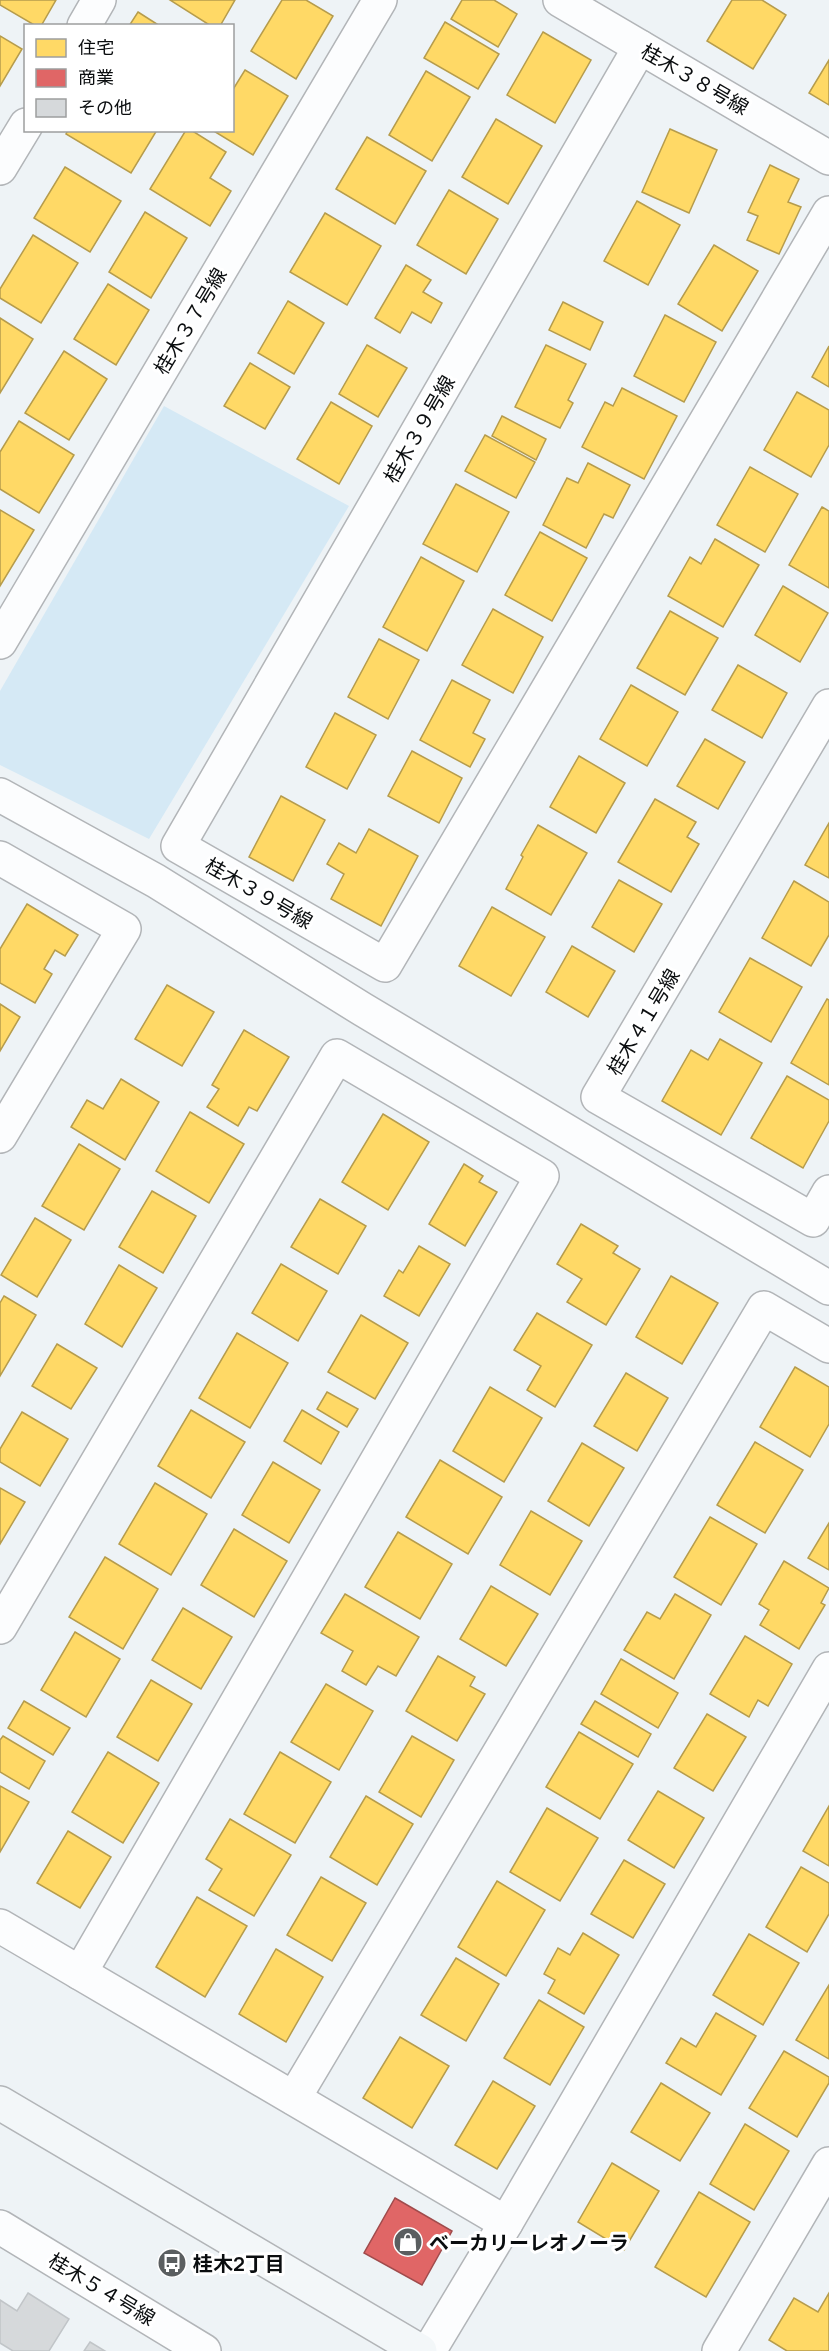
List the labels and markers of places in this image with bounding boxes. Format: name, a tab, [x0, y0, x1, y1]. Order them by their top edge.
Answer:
shop icon: ベーカリーレオノーラ	[392, 2226, 424, 2258]
place label: ベーカリーレオノーラ	[429, 2229, 629, 2256]
bus stop icon: 桂木2丁目	[156, 2247, 188, 2279]
place label: 桂木2丁目	[193, 2250, 285, 2277]

